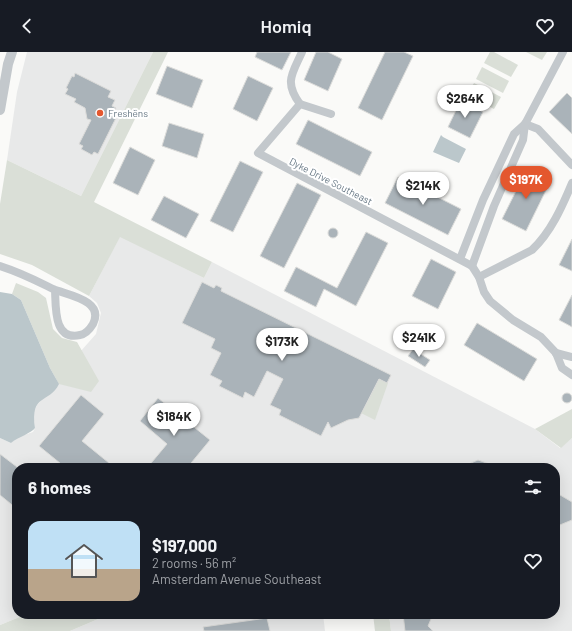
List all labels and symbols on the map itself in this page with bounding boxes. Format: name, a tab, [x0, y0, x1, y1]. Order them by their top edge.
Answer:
pin: $264K	[437, 85, 493, 119]
place label: Freshëns	[108, 107, 148, 119]
marker: Freshëns	[95, 108, 105, 118]
street label: Dyke Drive Southeast	[287, 155, 375, 207]
pin: $197K	[498, 166, 554, 200]
pin: $214K	[395, 172, 451, 206]
pin: $241K	[391, 324, 447, 358]
pin: $173K	[254, 328, 310, 362]
pin: $184K	[146, 403, 202, 437]

